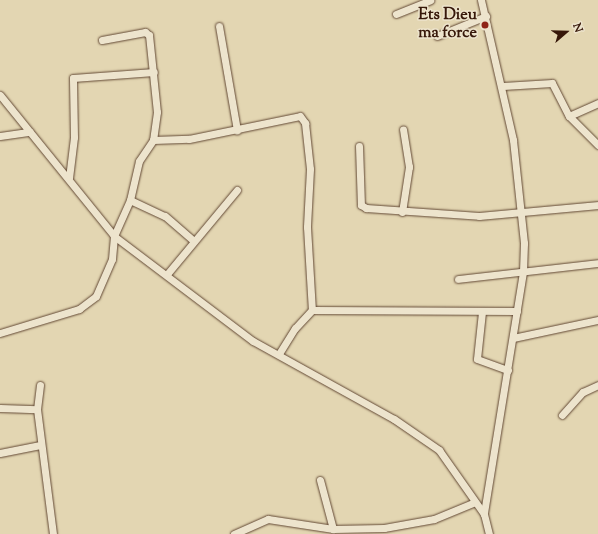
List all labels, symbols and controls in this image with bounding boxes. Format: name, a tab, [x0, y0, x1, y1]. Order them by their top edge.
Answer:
place label: Ets Dieu ma force	[418, 6, 477, 44]
north arrow	[546, 12, 586, 52]
marker: Ets Dieu ma force	[480, 20, 490, 30]
text: N	[568, 21, 586, 35]

